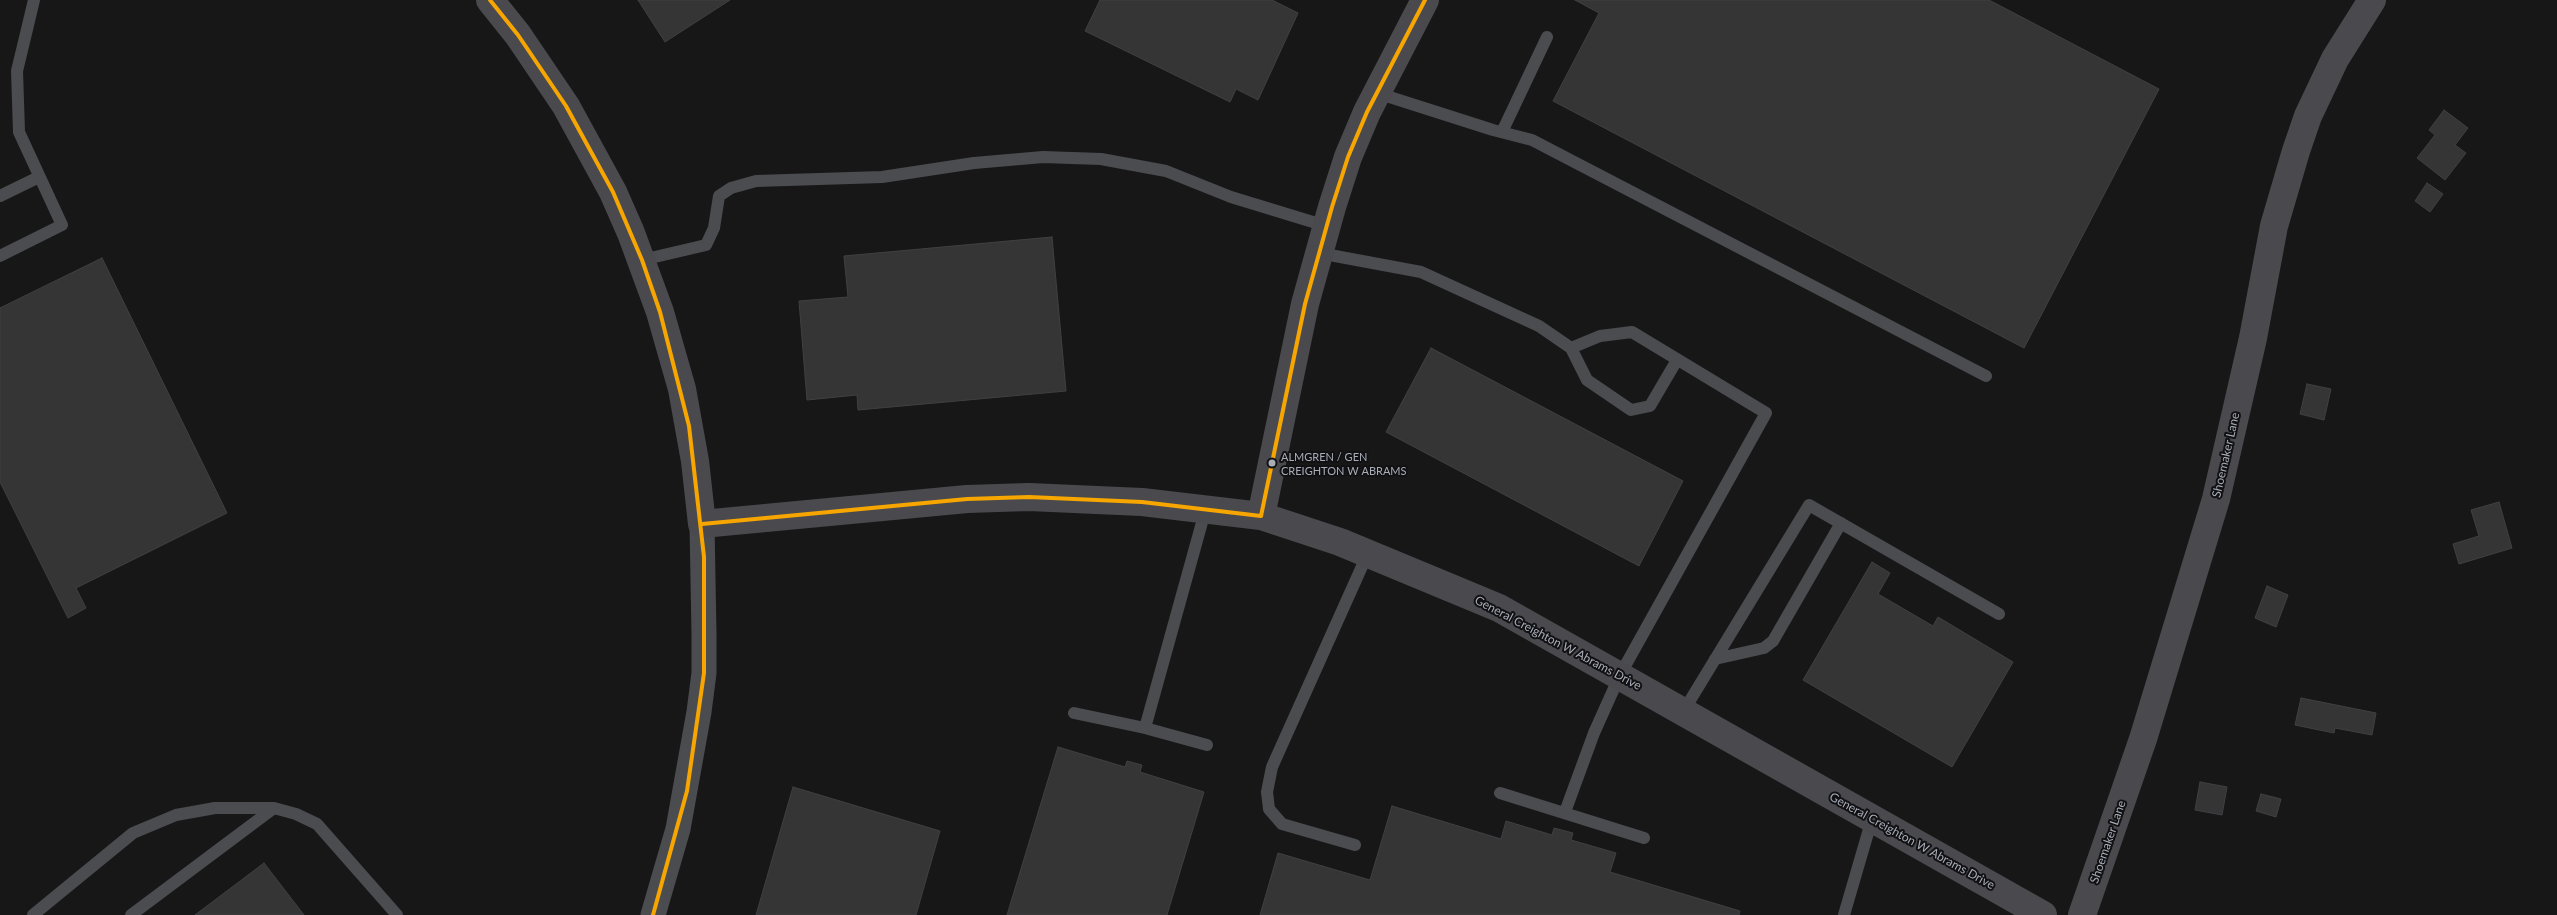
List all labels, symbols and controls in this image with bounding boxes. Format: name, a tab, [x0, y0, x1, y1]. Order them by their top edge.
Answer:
street label: Shoemaker Lane	[2209, 411, 2243, 499]
place label: ALMGREN / GEN CREIGHTON W ABRAMS	[1281, 450, 1407, 476]
marker: ALMGREN / GEN CREIGHTON W ABRAMS	[1267, 458, 1277, 468]
street label: General Creighton W Abrams Drive	[1472, 593, 1644, 693]
street label: General Creighton W Abrams Drive	[1827, 789, 1997, 893]
street label: Shoemaker Lane	[2087, 799, 2129, 885]

